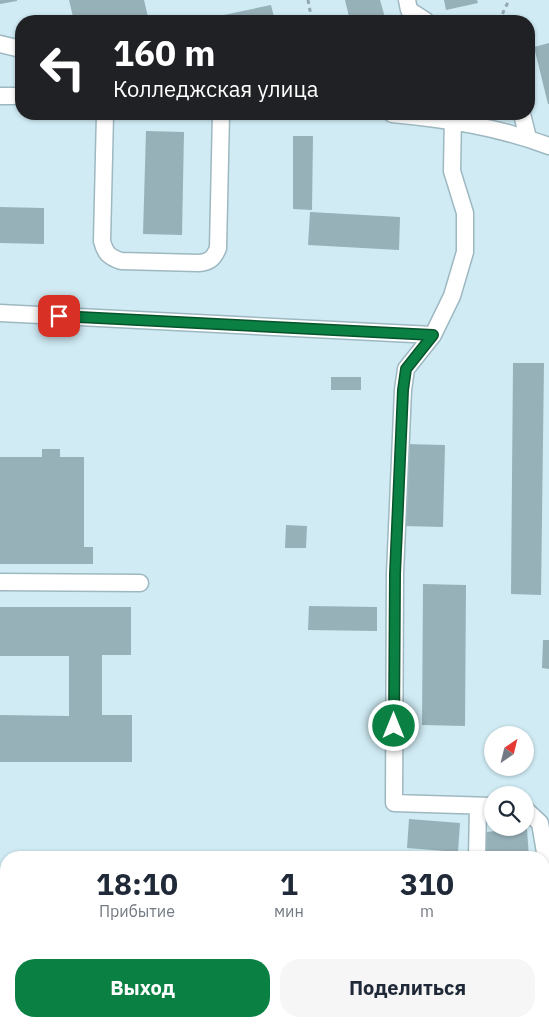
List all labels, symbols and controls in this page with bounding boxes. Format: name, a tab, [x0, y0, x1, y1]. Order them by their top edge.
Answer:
text: 160 m	[113, 30, 216, 76]
icon: left	[30, 35, 95, 100]
text: Колледжская улица	[113, 74, 319, 103]
pin	[38, 295, 80, 337]
icon: arrive	[45, 302, 73, 330]
position arrow	[367, 699, 419, 751]
north arrow	[484, 726, 534, 776]
map controls	[484, 726, 534, 836]
button: search	[484, 786, 534, 836]
text: 18:10	[96, 864, 178, 903]
text: 1	[280, 864, 298, 903]
text: 310	[400, 864, 454, 903]
text: Прибытие	[99, 901, 175, 921]
text: мин	[274, 901, 304, 921]
text: m	[420, 901, 434, 921]
button: Выход	[15, 959, 270, 1017]
button: Поделиться	[280, 959, 535, 1017]

